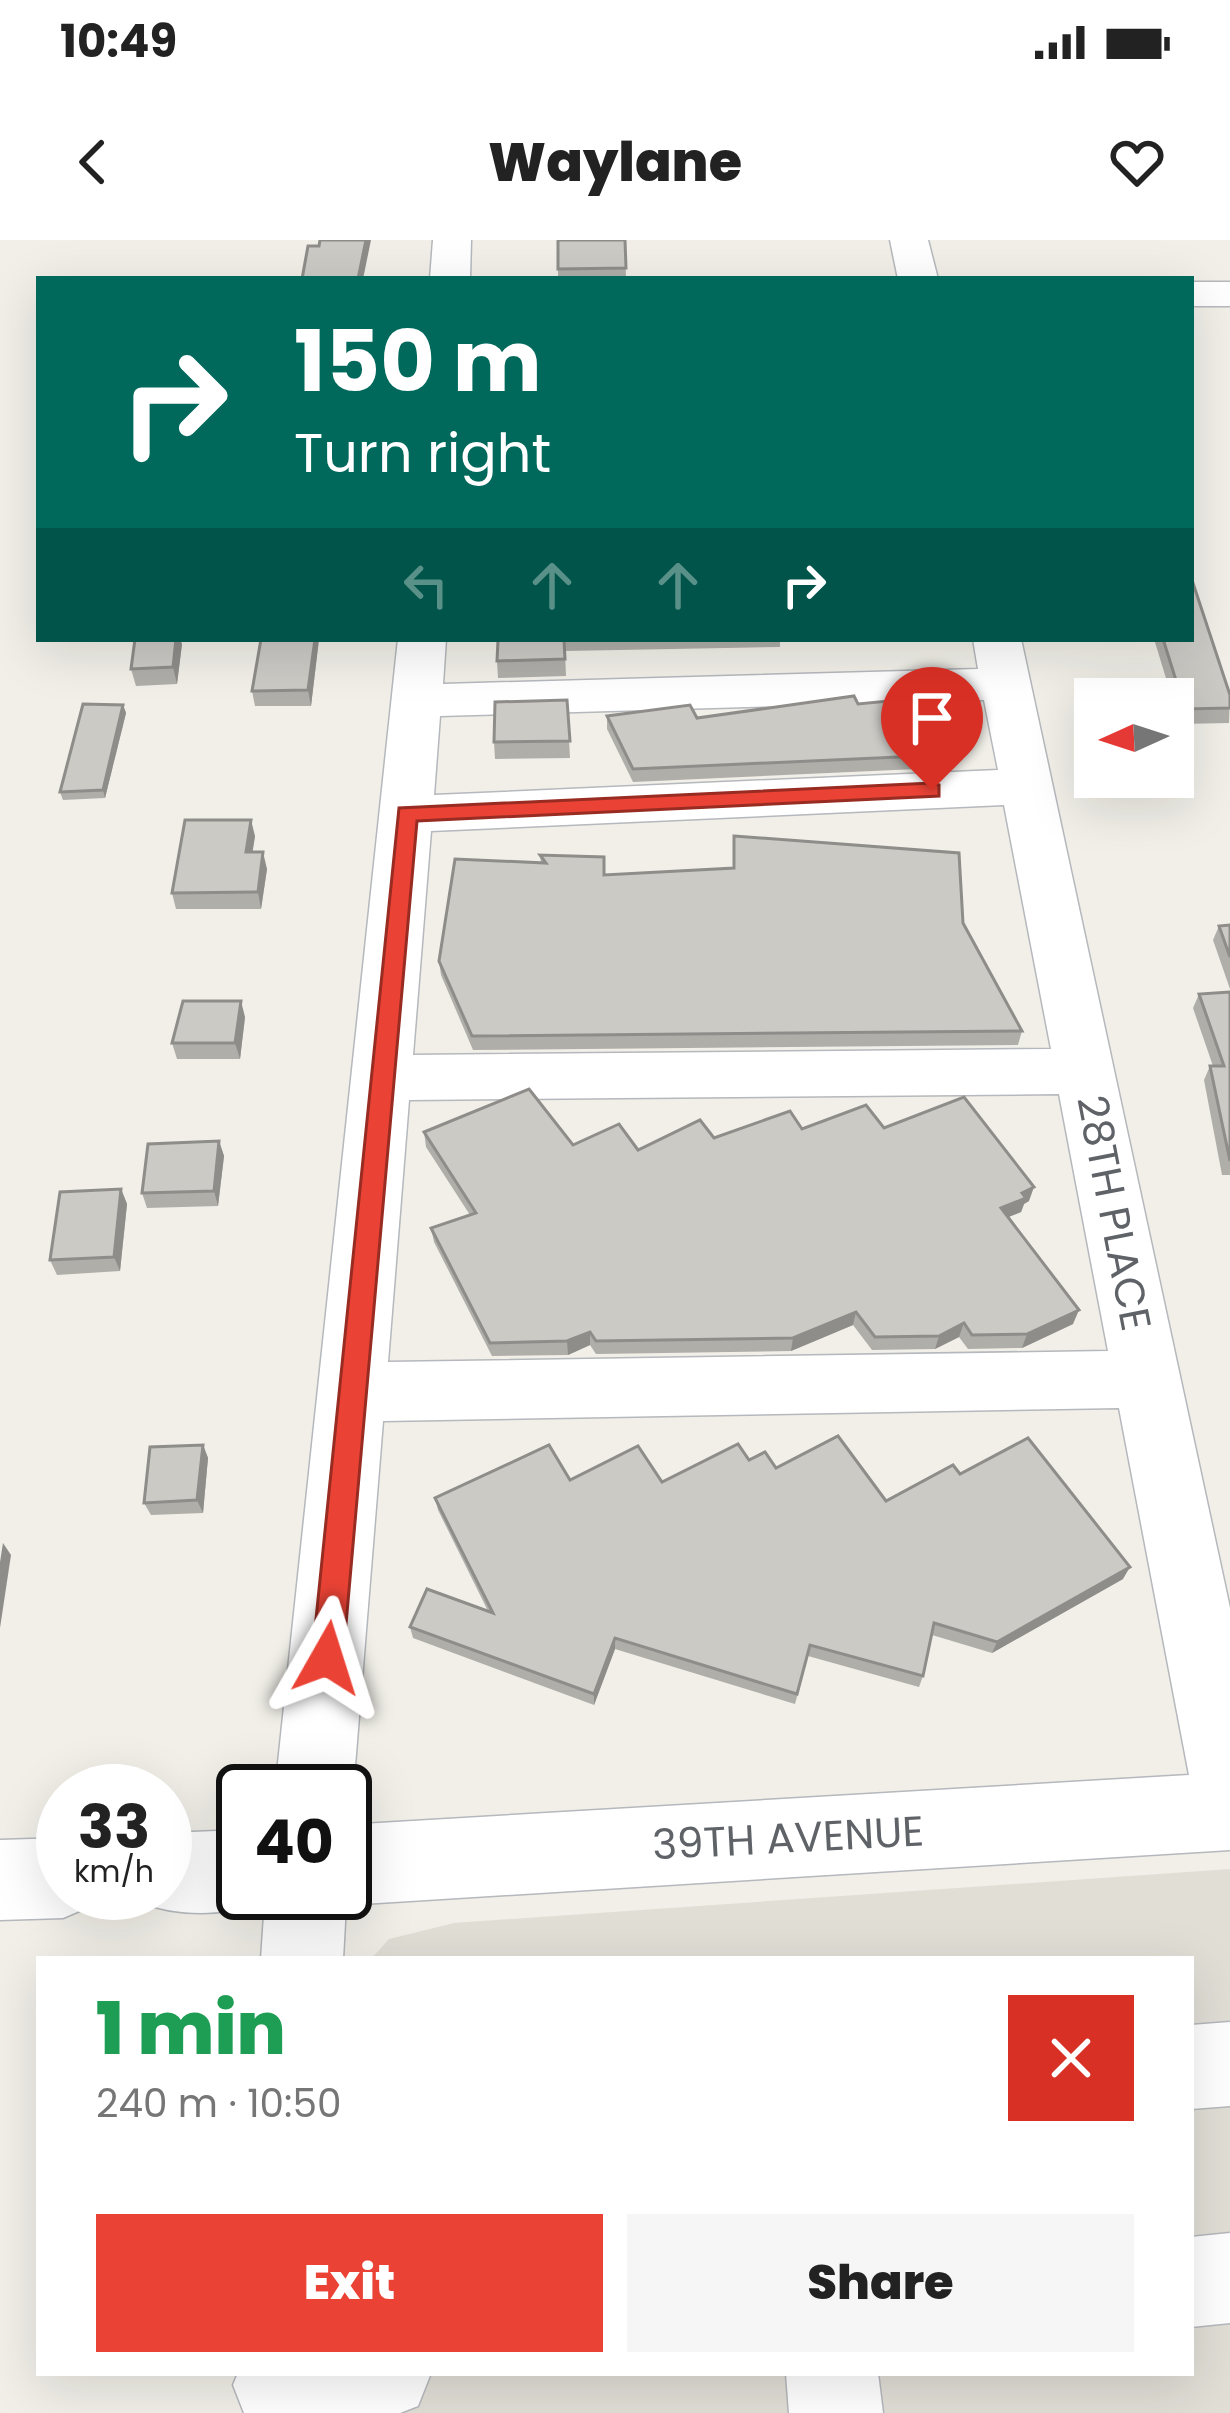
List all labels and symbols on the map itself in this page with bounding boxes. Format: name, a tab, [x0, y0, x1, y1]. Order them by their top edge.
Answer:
pin	[881, 667, 983, 790]
north arrow	[1074, 678, 1194, 798]
street label: 28TH PLACE	[1062, 1090, 1166, 1336]
position arrow	[264, 1595, 390, 1721]
speed limit sign: 40	[216, 1764, 372, 1920]
street label: 39TH AVENUE	[651, 1801, 925, 1875]

